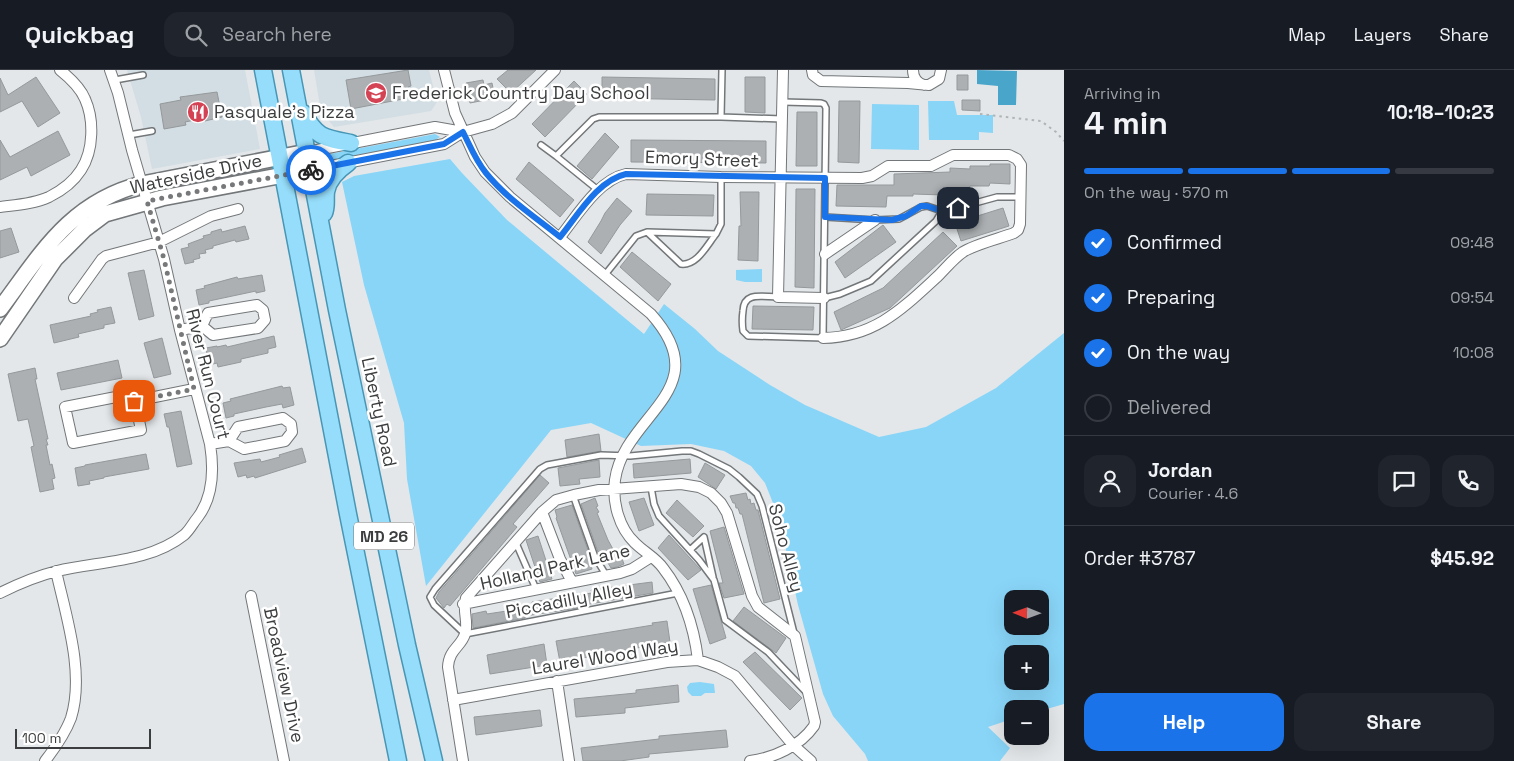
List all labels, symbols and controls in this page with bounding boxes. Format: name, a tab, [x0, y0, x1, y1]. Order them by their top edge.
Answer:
search box	[164, 12, 514, 57]
text: Quickbag	[25, 19, 134, 50]
icon: search	[182, 21, 210, 49]
text: Search here	[222, 22, 332, 47]
text: Map	[1288, 23, 1326, 46]
text: Layers	[1354, 23, 1411, 46]
text: Share	[1439, 23, 1489, 46]
school or university icon: Frederick Country Day School	[364, 81, 388, 105]
place label: Frederick Country Day School	[392, 81, 650, 104]
text: Arriving in	[1084, 83, 1161, 104]
restaurant icon: Pasquale's Pizza	[186, 100, 210, 124]
place label: Pasquale's Pizza	[214, 100, 355, 123]
text: 10:18–10:23	[1387, 100, 1494, 125]
text: 4 min	[1084, 103, 1168, 143]
courier	[286, 145, 336, 195]
street label: Emory Street	[645, 145, 759, 172]
street label: Waterside Drive	[128, 148, 264, 199]
icon: bike	[297, 156, 325, 184]
text: On the way · 570 m	[1084, 182, 1229, 203]
pin	[937, 187, 979, 229]
icon: home	[944, 194, 972, 222]
icon: check	[1084, 229, 1112, 257]
text: Confirmed	[1127, 230, 1222, 255]
text: 09:48	[1450, 232, 1494, 253]
icon: check	[1084, 284, 1112, 312]
text: Preparing	[1127, 285, 1215, 310]
text: 09:54	[1450, 287, 1494, 308]
street label: River Run Court	[181, 306, 236, 442]
icon: check	[1084, 339, 1112, 367]
text: On the way	[1127, 340, 1230, 365]
text: 10:08	[1453, 342, 1494, 363]
street label: Liberty Road	[357, 355, 402, 469]
pin	[113, 380, 155, 422]
icon: bag	[120, 387, 148, 415]
text: Delivered	[1127, 395, 1212, 420]
button: person	[1084, 455, 1136, 507]
button: chat	[1378, 455, 1430, 507]
button: phone	[1442, 455, 1494, 507]
text: Jordan	[1148, 458, 1213, 483]
text: Courier · 4.6	[1148, 483, 1238, 504]
street label: Soho Alley	[764, 501, 809, 595]
road number: MD 26	[354, 522, 414, 550]
street label: Holland Park Lane	[478, 538, 632, 595]
text: Order #3787	[1084, 546, 1195, 571]
text: $45.92	[1430, 546, 1494, 571]
street label: Piccadilly Alley	[503, 576, 634, 623]
north arrow	[1004, 590, 1049, 635]
map controls	[1004, 590, 1049, 745]
street label: Broadview Drive	[259, 605, 310, 745]
street label: Laurel Wood Way	[530, 634, 680, 679]
button: +	[1004, 645, 1049, 690]
button: Help	[1084, 693, 1284, 751]
button: Share	[1294, 693, 1494, 751]
button: −	[1004, 700, 1049, 745]
scale bar	[15, 726, 151, 749]
text: 100 m	[22, 729, 61, 747]

